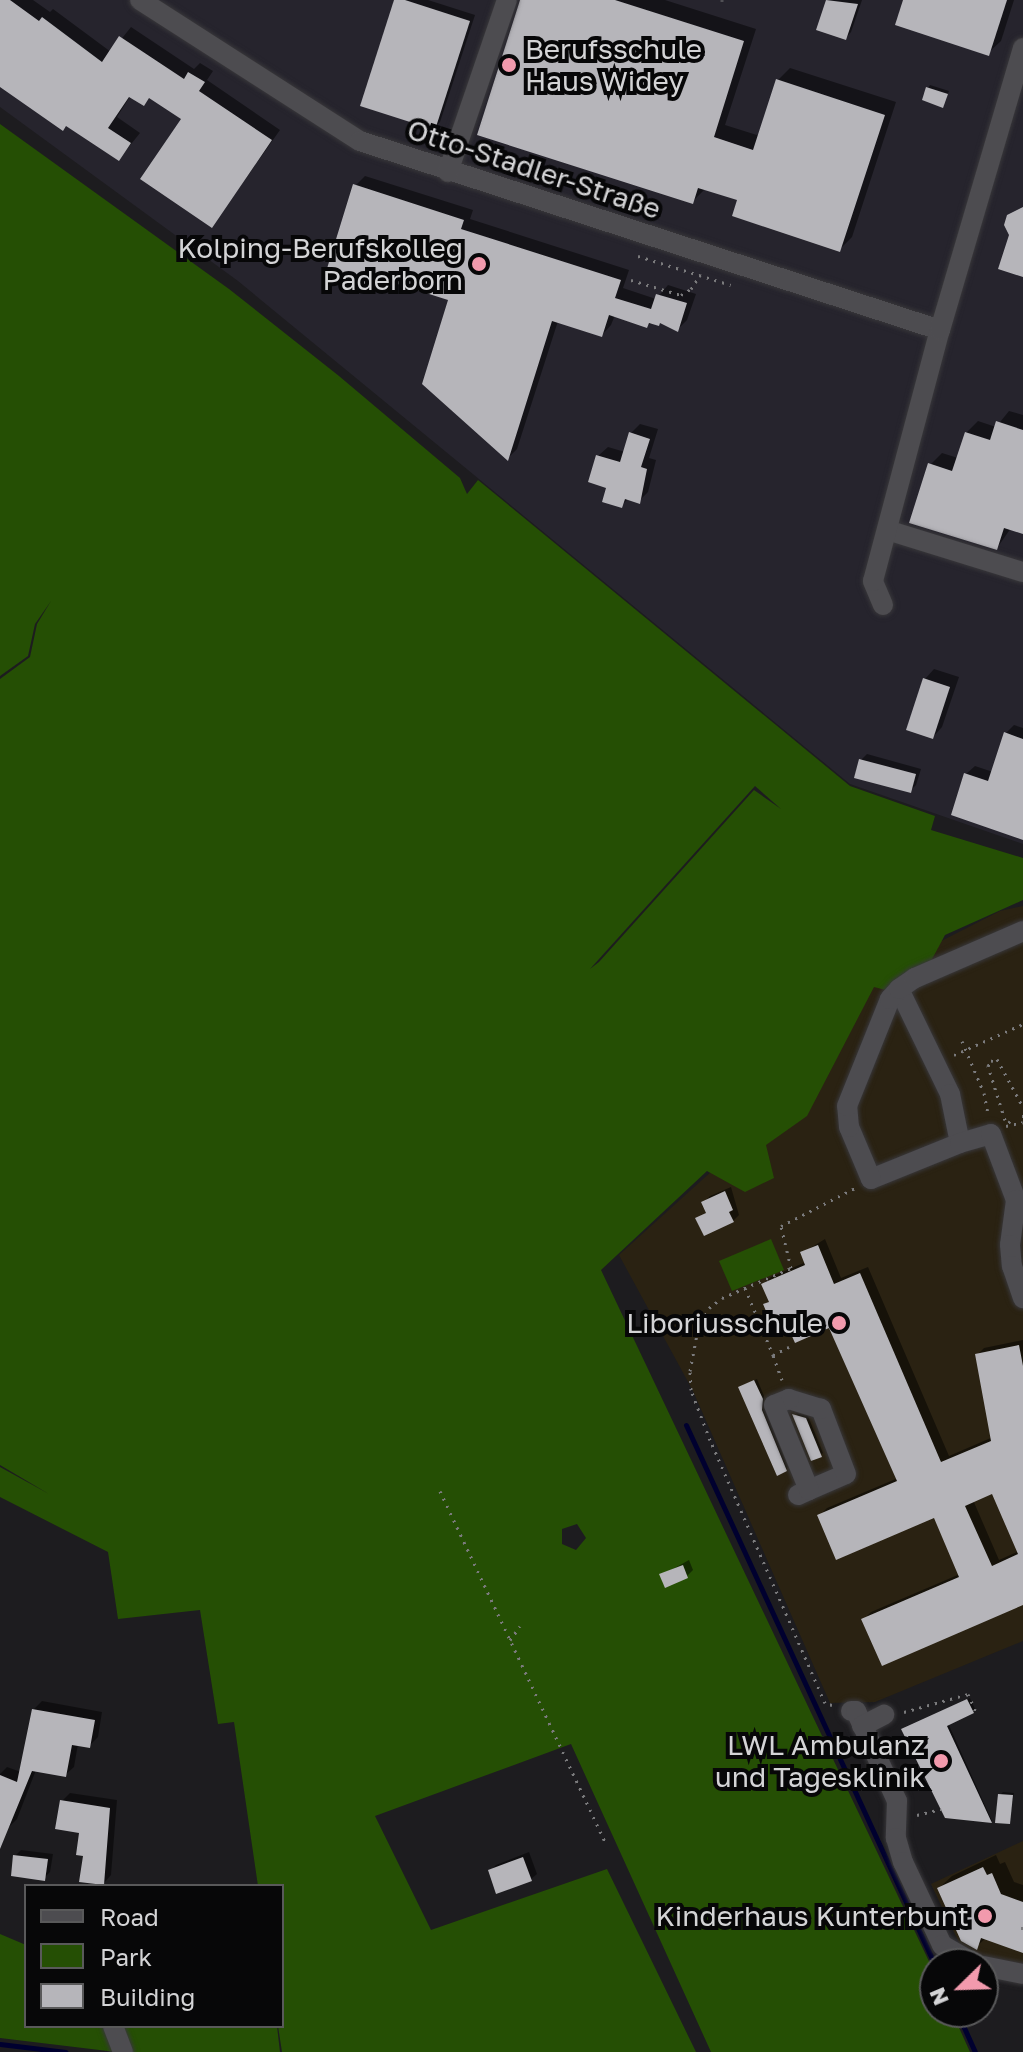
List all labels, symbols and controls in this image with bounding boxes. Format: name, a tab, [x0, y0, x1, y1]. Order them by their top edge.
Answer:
place label: Berufsschule Haus Widey	[525, 32, 702, 98]
marker: Berufsschule Haus Widey	[500, 56, 518, 74]
street label: Otto-Stadler-Straße	[403, 112, 665, 226]
place label: Kolping-Berufskolleg Paderborn	[178, 231, 463, 297]
marker: Kolping-Berufskolleg Paderborn	[470, 255, 488, 273]
place label: Liboriusschule	[626, 1306, 823, 1340]
marker: Liboriusschule	[830, 1314, 848, 1332]
place label: LWL Ambulanz und Tagesklinik	[715, 1728, 925, 1794]
marker: LWL Ambulanz und Tagesklinik	[932, 1752, 950, 1770]
legend	[24, 1884, 284, 2028]
place label: Kinderhaus Kunterbunt	[655, 1899, 969, 1933]
text: Road	[100, 1902, 159, 1931]
marker: Kinderhaus Kunterbunt	[976, 1907, 994, 1925]
text: Park	[100, 1942, 152, 1971]
north arrow	[919, 1948, 999, 2028]
text: Building	[100, 1982, 195, 2011]
text: N	[923, 1984, 954, 2010]

